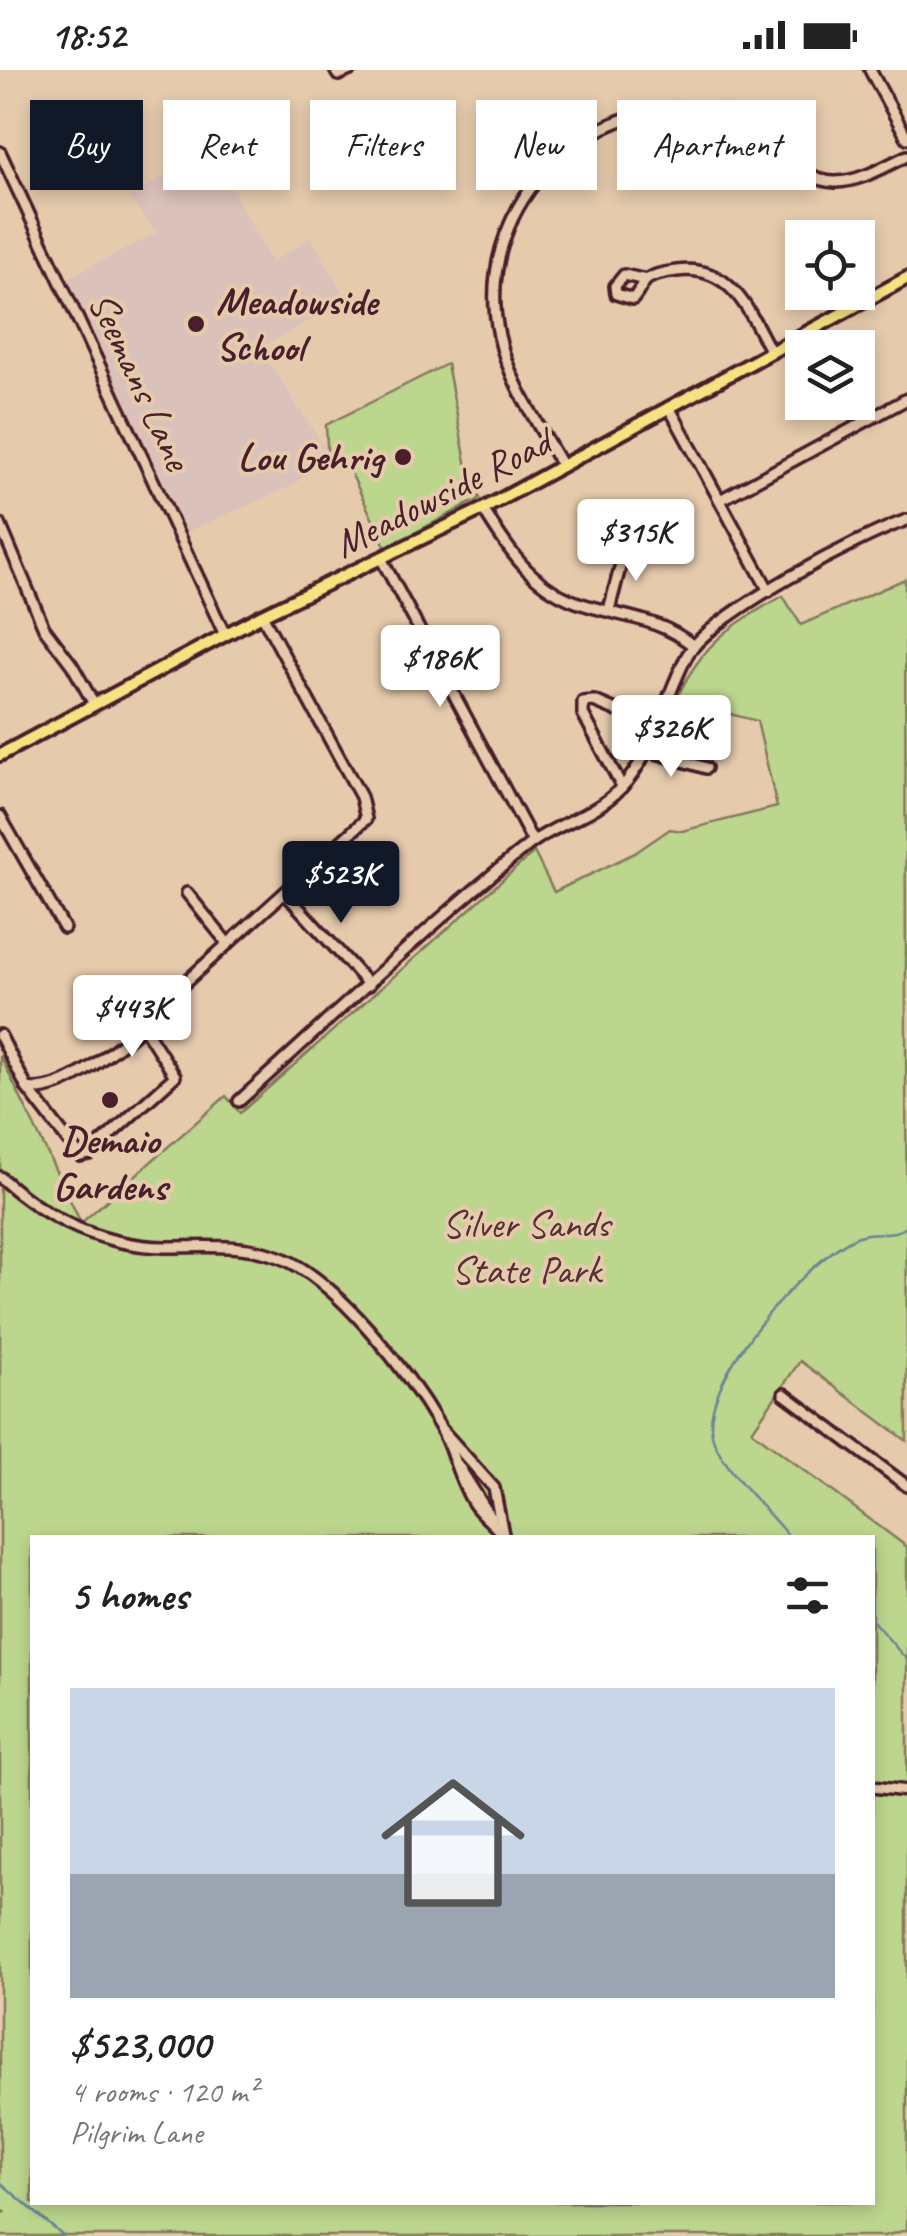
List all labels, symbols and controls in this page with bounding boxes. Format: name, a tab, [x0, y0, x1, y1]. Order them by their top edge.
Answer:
text: 18:52	[50, 12, 125, 59]
chip: Buy	[30, 100, 143, 190]
chip: Rent	[163, 100, 290, 190]
chip: Filters	[310, 100, 456, 190]
chip: New	[476, 100, 597, 190]
chip: Apartment	[617, 100, 816, 190]
map controls	[785, 220, 875, 420]
button: locate	[785, 220, 875, 310]
place label: Meadowside School	[216, 276, 380, 372]
street label: Seemans Lane	[77, 284, 204, 481]
marker: Meadowside School	[185, 313, 207, 335]
button: layers	[785, 330, 875, 420]
street label: Meadowside Road	[325, 414, 564, 569]
place label: Lou Gehrig	[238, 432, 386, 482]
marker: Lou Gehrig	[392, 446, 414, 468]
pin: $315K	[566, 499, 706, 584]
text: $315K	[599, 511, 673, 552]
pin: $186K	[370, 625, 510, 710]
text: $186K	[403, 637, 477, 678]
pin: $326K	[601, 695, 741, 780]
text: $326K	[634, 707, 708, 748]
pin: $523K	[271, 841, 411, 926]
text: $523K	[304, 853, 378, 894]
pin: $443K	[62, 975, 202, 1060]
text: $443K	[95, 987, 169, 1028]
marker: Demaio Gardens	[99, 1089, 121, 1111]
place label: Demaio Gardens	[53, 1115, 171, 1211]
park label: Silver Sands State Park	[442, 1199, 613, 1295]
icon: filters	[780, 1568, 835, 1623]
text: 5 homes	[70, 1569, 188, 1622]
icon: home	[363, 1753, 543, 1933]
text: $523,000	[70, 2018, 210, 2071]
text: 4 rooms · 120 m²	[70, 2071, 257, 2112]
text: Pilgrim Lane	[70, 2112, 203, 2153]

